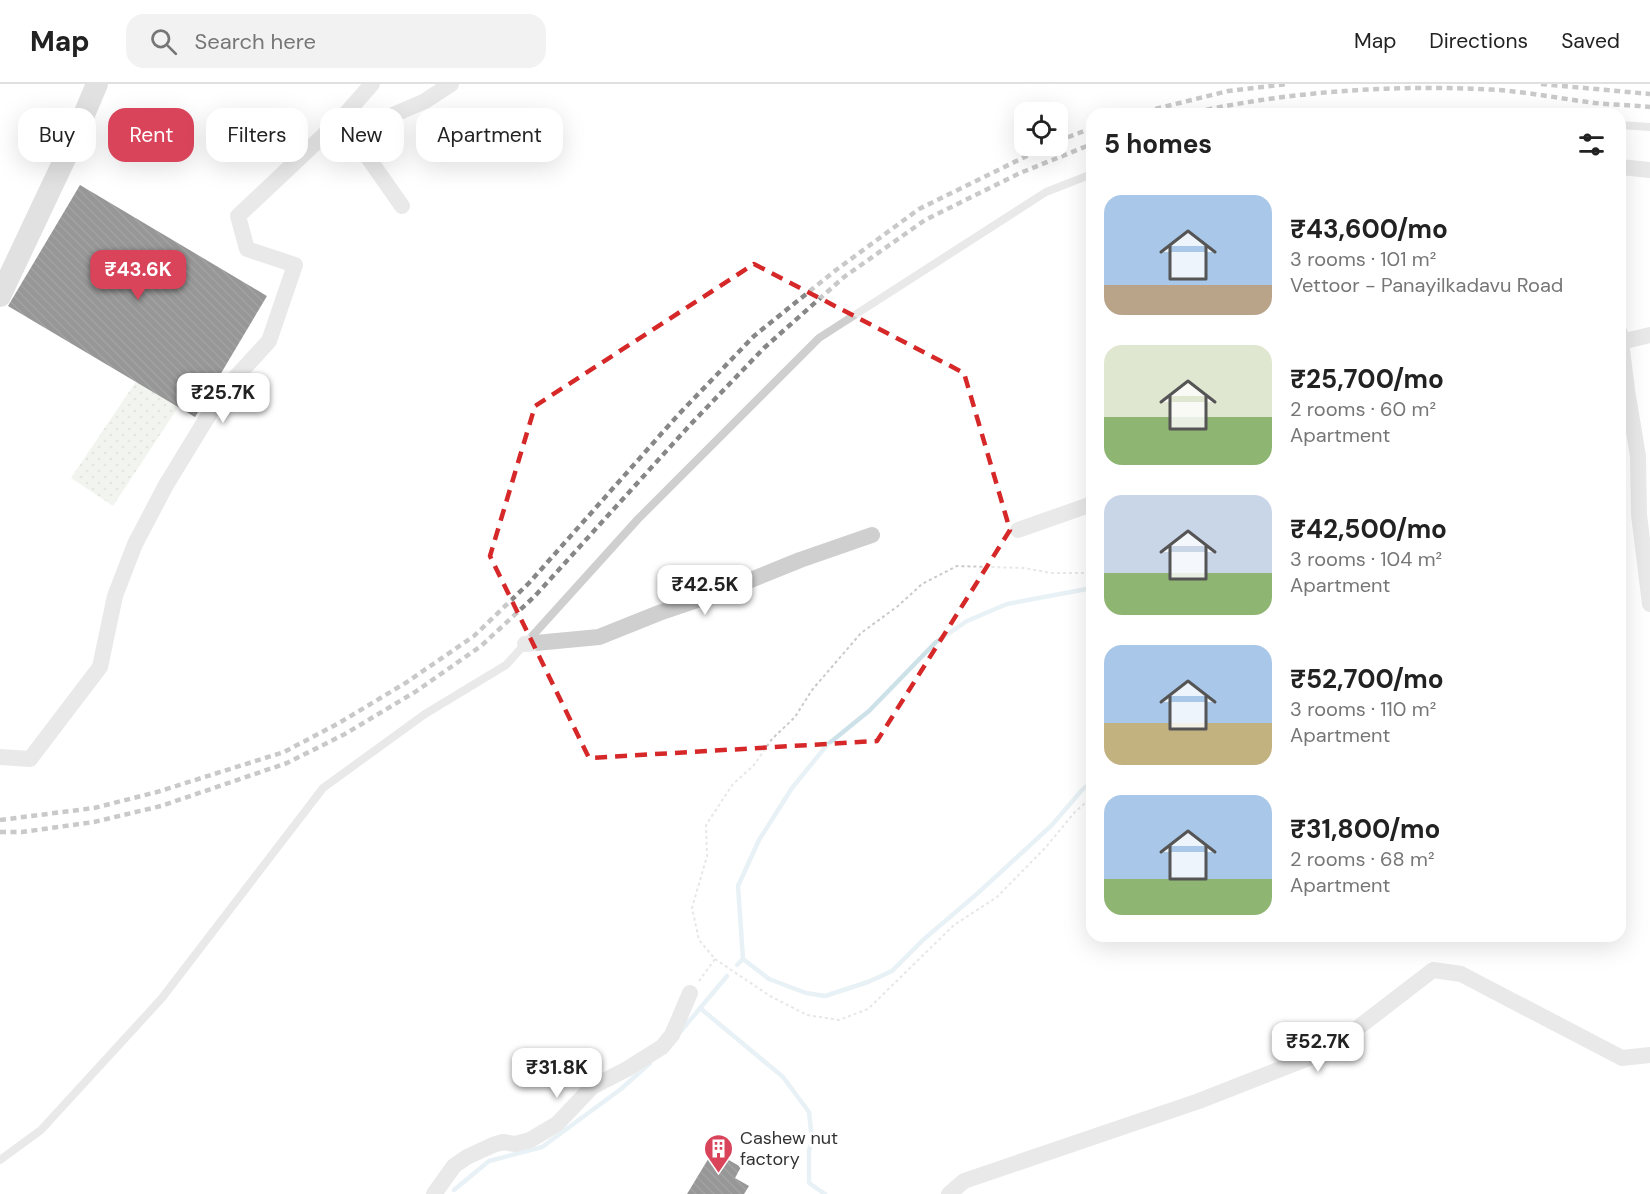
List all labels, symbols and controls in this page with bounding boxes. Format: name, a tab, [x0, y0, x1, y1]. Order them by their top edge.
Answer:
search box	[126, 14, 546, 68]
text: Map	[30, 23, 90, 60]
icon: search	[147, 25, 180, 58]
text: Search here	[195, 27, 316, 56]
text: Map	[1354, 27, 1396, 55]
text: Directions	[1429, 27, 1528, 55]
text: Saved	[1561, 27, 1620, 55]
map controls	[1014, 102, 1068, 156]
button: locate	[1014, 102, 1068, 156]
chip: Buy	[18, 108, 96, 162]
chip: Rent	[108, 108, 194, 162]
chip: Filters	[206, 108, 308, 162]
chip: New	[320, 108, 404, 162]
chip: Apartment	[416, 108, 563, 162]
text: 5 homes	[1104, 127, 1212, 161]
icon: filters	[1575, 128, 1608, 161]
text: ₹43,600/mo	[1290, 212, 1448, 246]
icon: home	[1152, 219, 1224, 291]
text: 3 rooms · 101 m²	[1290, 246, 1436, 272]
pin: ₹43.6K	[89, 250, 187, 301]
text: ₹43.6K	[104, 256, 172, 282]
text: Vettoor - Panayilkadavu Road	[1290, 272, 1563, 298]
text: ₹25,700/mo	[1290, 362, 1444, 396]
icon: home	[1152, 369, 1224, 441]
pin: ₹25.7K	[174, 373, 272, 424]
text: ₹25.7K	[191, 379, 255, 405]
text: 2 rooms · 60 m²	[1290, 396, 1436, 422]
text: Apartment	[1290, 422, 1390, 448]
text: ₹42,500/mo	[1290, 512, 1447, 546]
icon: home	[1152, 519, 1224, 591]
text: 3 rooms · 104 m²	[1290, 546, 1442, 572]
pin: ₹42.5K	[656, 565, 754, 616]
text: ₹42.5K	[671, 571, 739, 597]
text: Apartment	[1290, 572, 1390, 598]
text: ₹52,700/mo	[1290, 662, 1444, 696]
icon: home	[1152, 669, 1224, 741]
text: 3 rooms · 110 m²	[1290, 696, 1436, 722]
text: Apartment	[1290, 722, 1390, 748]
text: ₹31,800/mo	[1290, 812, 1440, 846]
icon: home	[1152, 819, 1224, 891]
text: 2 rooms · 68 m²	[1290, 846, 1435, 872]
text: Apartment	[1290, 872, 1390, 898]
pin: ₹52.7K	[1269, 1022, 1367, 1073]
text: ₹52.7K	[1286, 1028, 1350, 1054]
pin: ₹31.8K	[508, 1048, 606, 1099]
text: ₹31.8K	[526, 1054, 588, 1080]
place label: Cashew nut factory	[740, 1126, 838, 1171]
building icon: Cashew nut factory	[703, 1132, 735, 1174]

